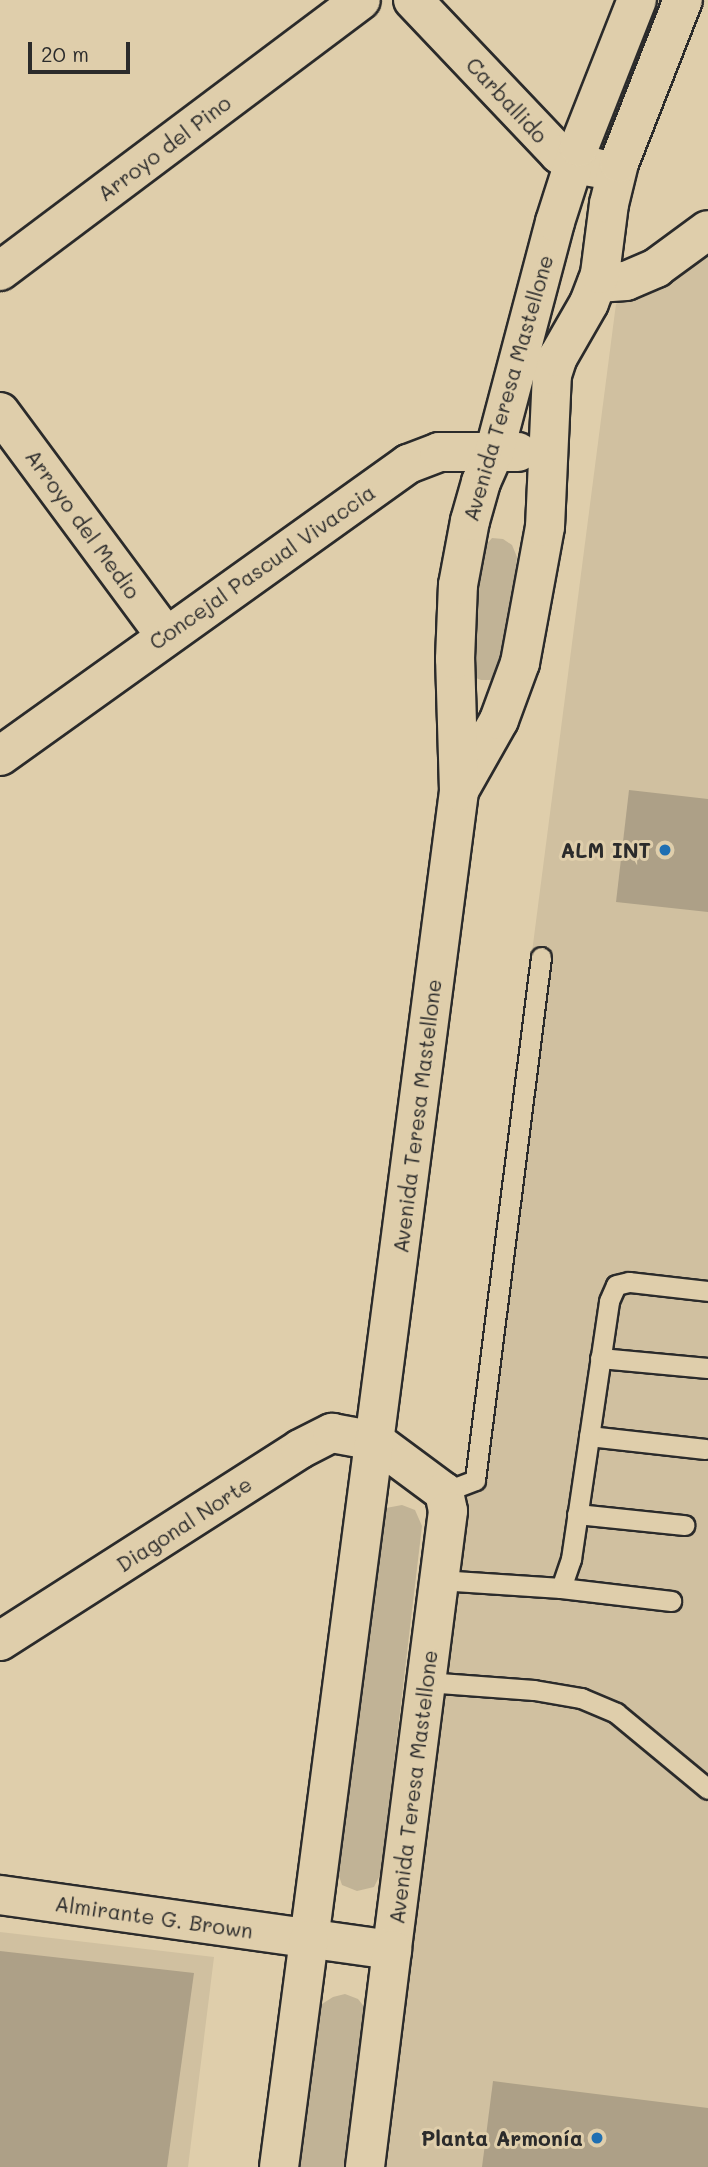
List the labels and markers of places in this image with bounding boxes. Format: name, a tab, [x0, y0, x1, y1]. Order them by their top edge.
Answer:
place label: ALM INT	[561, 837, 651, 863]
marker: ALM INT	[657, 842, 673, 858]
place label: Planta Armonía	[421, 2125, 583, 2151]
marker: Planta Armonía	[589, 2130, 605, 2146]

